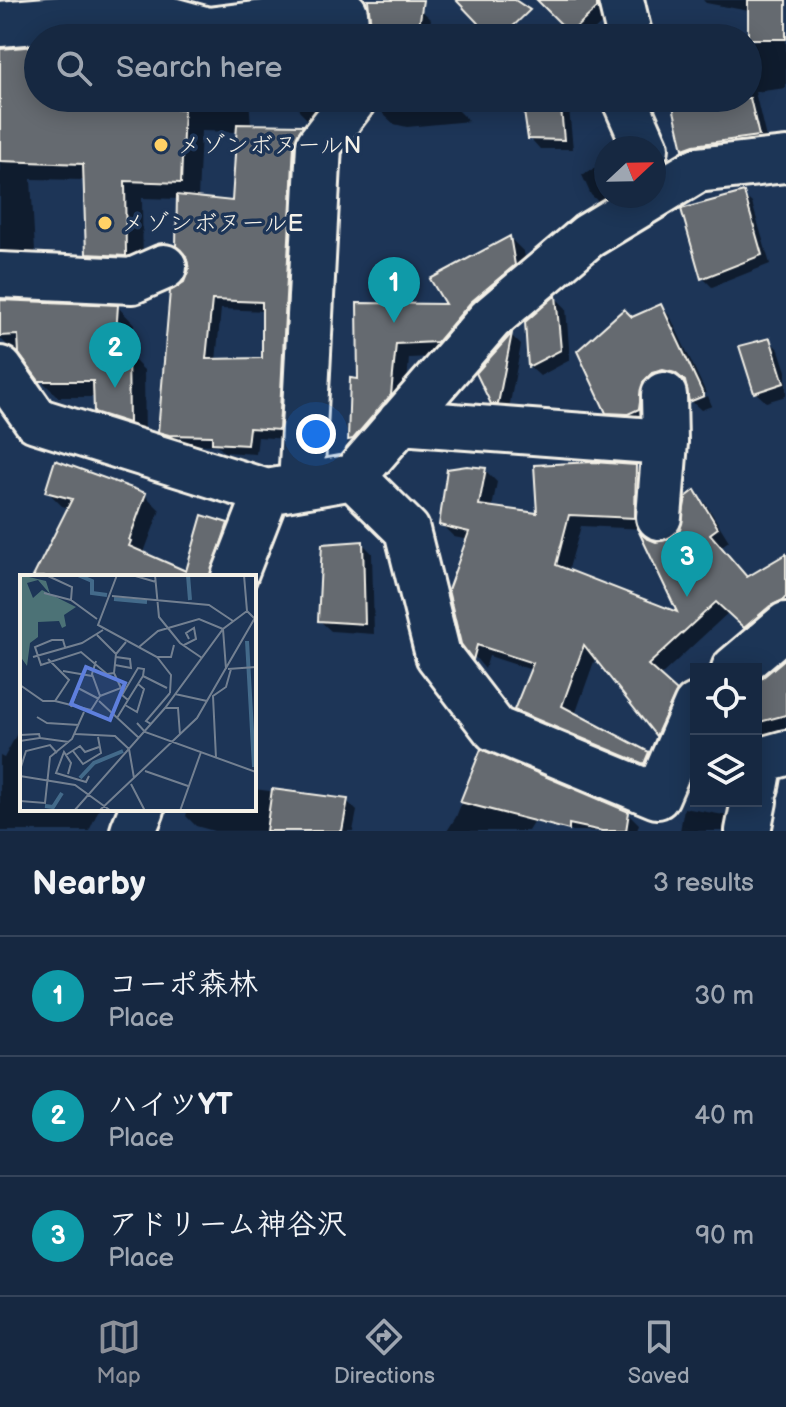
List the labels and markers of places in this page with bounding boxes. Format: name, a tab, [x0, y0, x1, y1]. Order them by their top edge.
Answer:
place label: メゾンボヌールN	[177, 131, 362, 160]
marker: メゾンボヌールN	[152, 136, 170, 154]
place label: メゾンボヌールE	[121, 209, 303, 238]
marker: メゾンボヌールE	[96, 214, 114, 232]
pin: 1	[368, 257, 420, 323]
pin: 2	[89, 322, 141, 388]
pin: 3	[661, 531, 713, 597]

